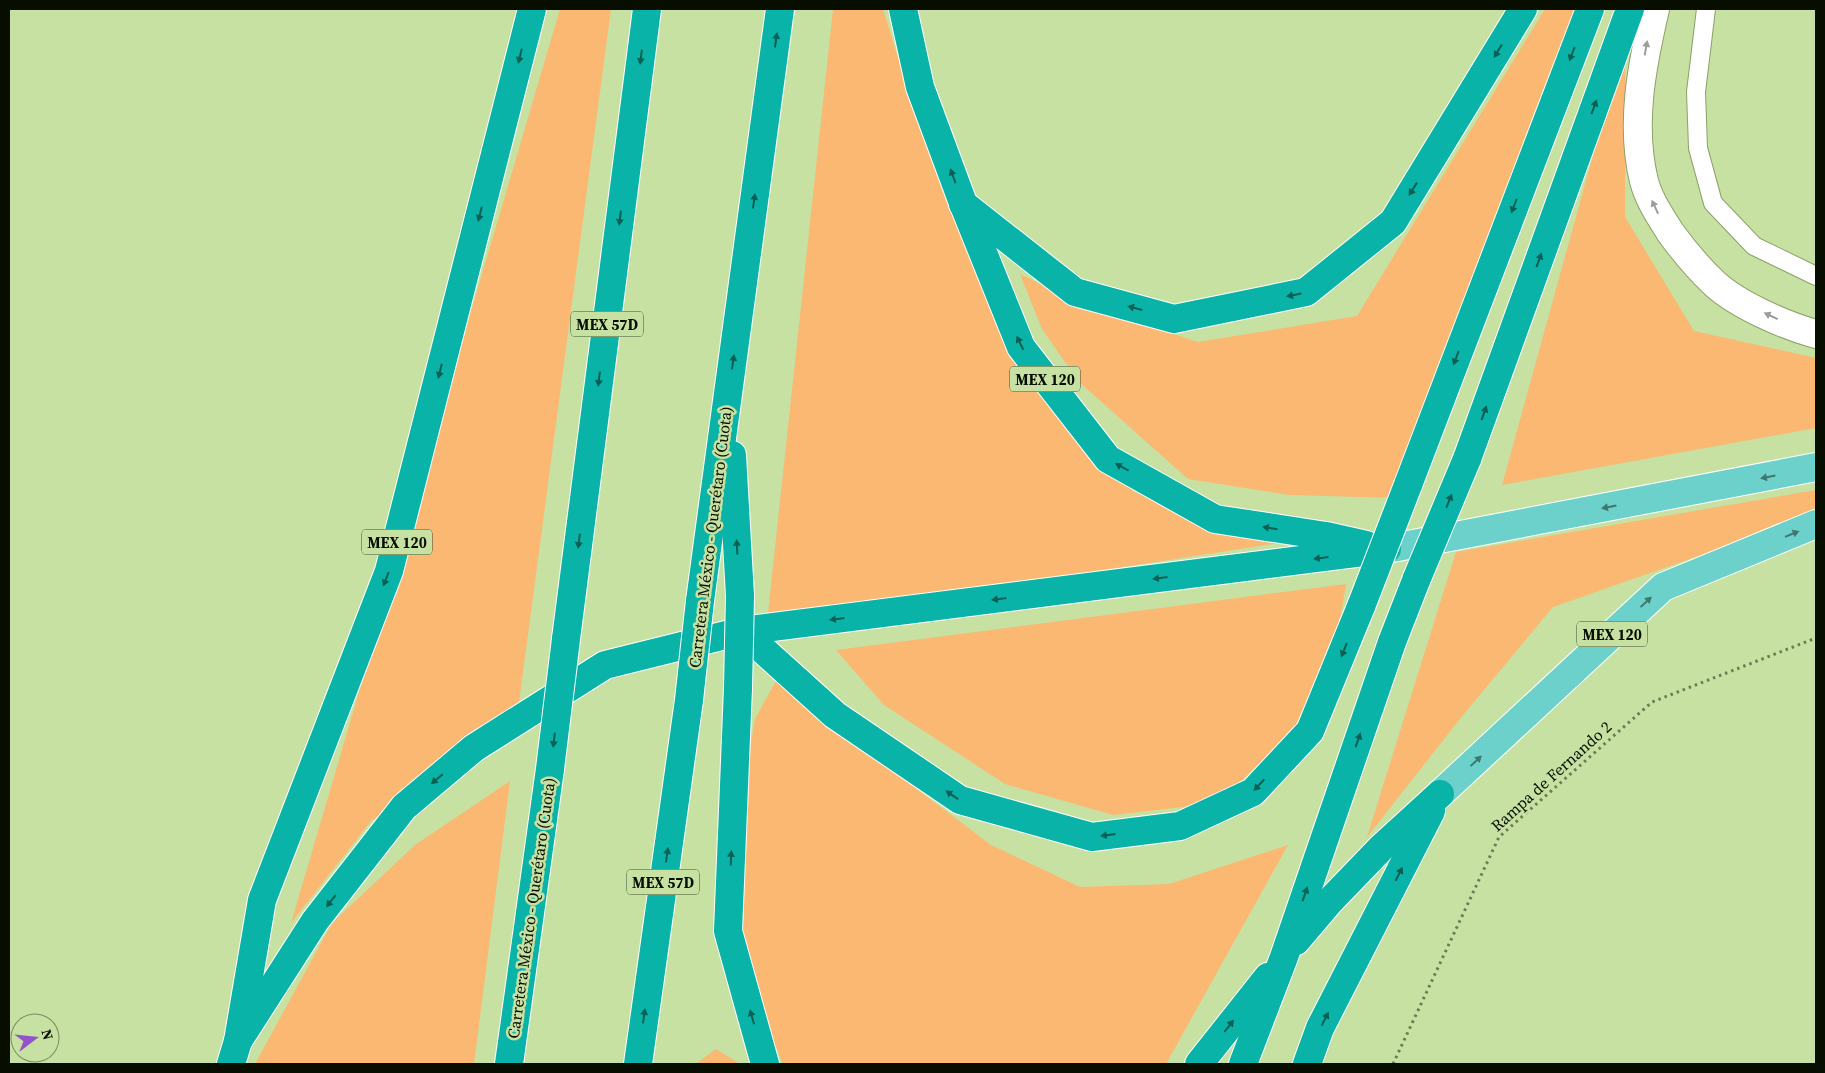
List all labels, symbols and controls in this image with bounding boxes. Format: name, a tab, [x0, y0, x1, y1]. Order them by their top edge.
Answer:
one-way arrow	[772, 32, 780, 48]
one-way arrow	[1643, 40, 1651, 56]
one-way arrow	[1493, 44, 1502, 57]
one-way arrow	[1568, 47, 1576, 61]
one-way arrow	[515, 49, 523, 64]
one-way arrow	[637, 49, 645, 65]
one-way arrow	[1590, 99, 1598, 114]
one-way arrow	[949, 168, 956, 183]
one-way arrow	[1409, 183, 1418, 196]
one-way arrow	[750, 193, 758, 209]
one-way arrow	[1510, 199, 1518, 213]
one-way arrow	[1651, 200, 1659, 215]
one-way arrow	[476, 206, 484, 221]
one-way arrow	[616, 211, 624, 227]
one-way arrow	[1535, 252, 1543, 267]
one-way arrow	[1286, 291, 1302, 299]
one-way arrow	[1128, 304, 1143, 312]
road number: MEX 57D	[571, 312, 643, 336]
one-way arrow	[1764, 312, 1778, 320]
one-way arrow	[1016, 335, 1024, 350]
one-way arrow	[1452, 351, 1460, 366]
one-way arrow	[729, 354, 737, 370]
one-way arrow	[436, 364, 444, 379]
road number: MEX 120	[1010, 366, 1080, 392]
one-way arrow	[595, 372, 603, 388]
street label: Carretera México - Querétaro (Cuota)	[683, 405, 737, 669]
one-way arrow	[1481, 405, 1488, 420]
one-way arrow	[1114, 463, 1129, 471]
one-way arrow	[1760, 473, 1776, 481]
one-way arrow	[1446, 494, 1454, 508]
one-way arrow	[1601, 503, 1616, 511]
one-way arrow	[1262, 523, 1278, 531]
road number: MEX 120	[362, 530, 432, 554]
one-way arrow	[1785, 530, 1799, 538]
one-way arrow	[574, 533, 582, 549]
one-way arrow	[733, 539, 741, 555]
one-way arrow	[1313, 554, 1329, 562]
one-way arrow	[382, 572, 390, 587]
one-way arrow	[1151, 574, 1167, 582]
one-way arrow	[990, 595, 1006, 603]
one-way arrow	[1639, 596, 1651, 608]
one-way arrow	[829, 615, 845, 623]
road number: MEX 120	[1577, 622, 1647, 646]
one-way arrow	[1340, 642, 1348, 657]
street label: Rampa de Fernando 2	[1486, 716, 1616, 836]
one-way arrow	[550, 732, 558, 748]
one-way arrow	[1355, 733, 1362, 748]
one-way arrow	[1469, 755, 1481, 767]
one-way arrow	[430, 774, 443, 785]
street label: Carretera México - Querétaro (Cuota)	[502, 776, 560, 1040]
one-way arrow	[1254, 779, 1265, 792]
one-way arrow	[946, 790, 959, 800]
one-way arrow	[1100, 831, 1116, 839]
one-way arrow	[663, 847, 671, 863]
one-way arrow	[727, 850, 735, 866]
one-way arrow	[1395, 867, 1403, 882]
road number: MEX 57D	[627, 870, 699, 894]
one-way arrow	[1302, 886, 1310, 901]
one-way arrow	[325, 895, 336, 908]
one-way arrow	[641, 1008, 649, 1024]
one-way arrow	[748, 1010, 756, 1025]
one-way arrow	[1321, 1012, 1329, 1026]
north arrow	[10, 1013, 60, 1063]
one-way arrow	[1224, 1020, 1235, 1033]
text: N	[36, 1027, 59, 1042]

